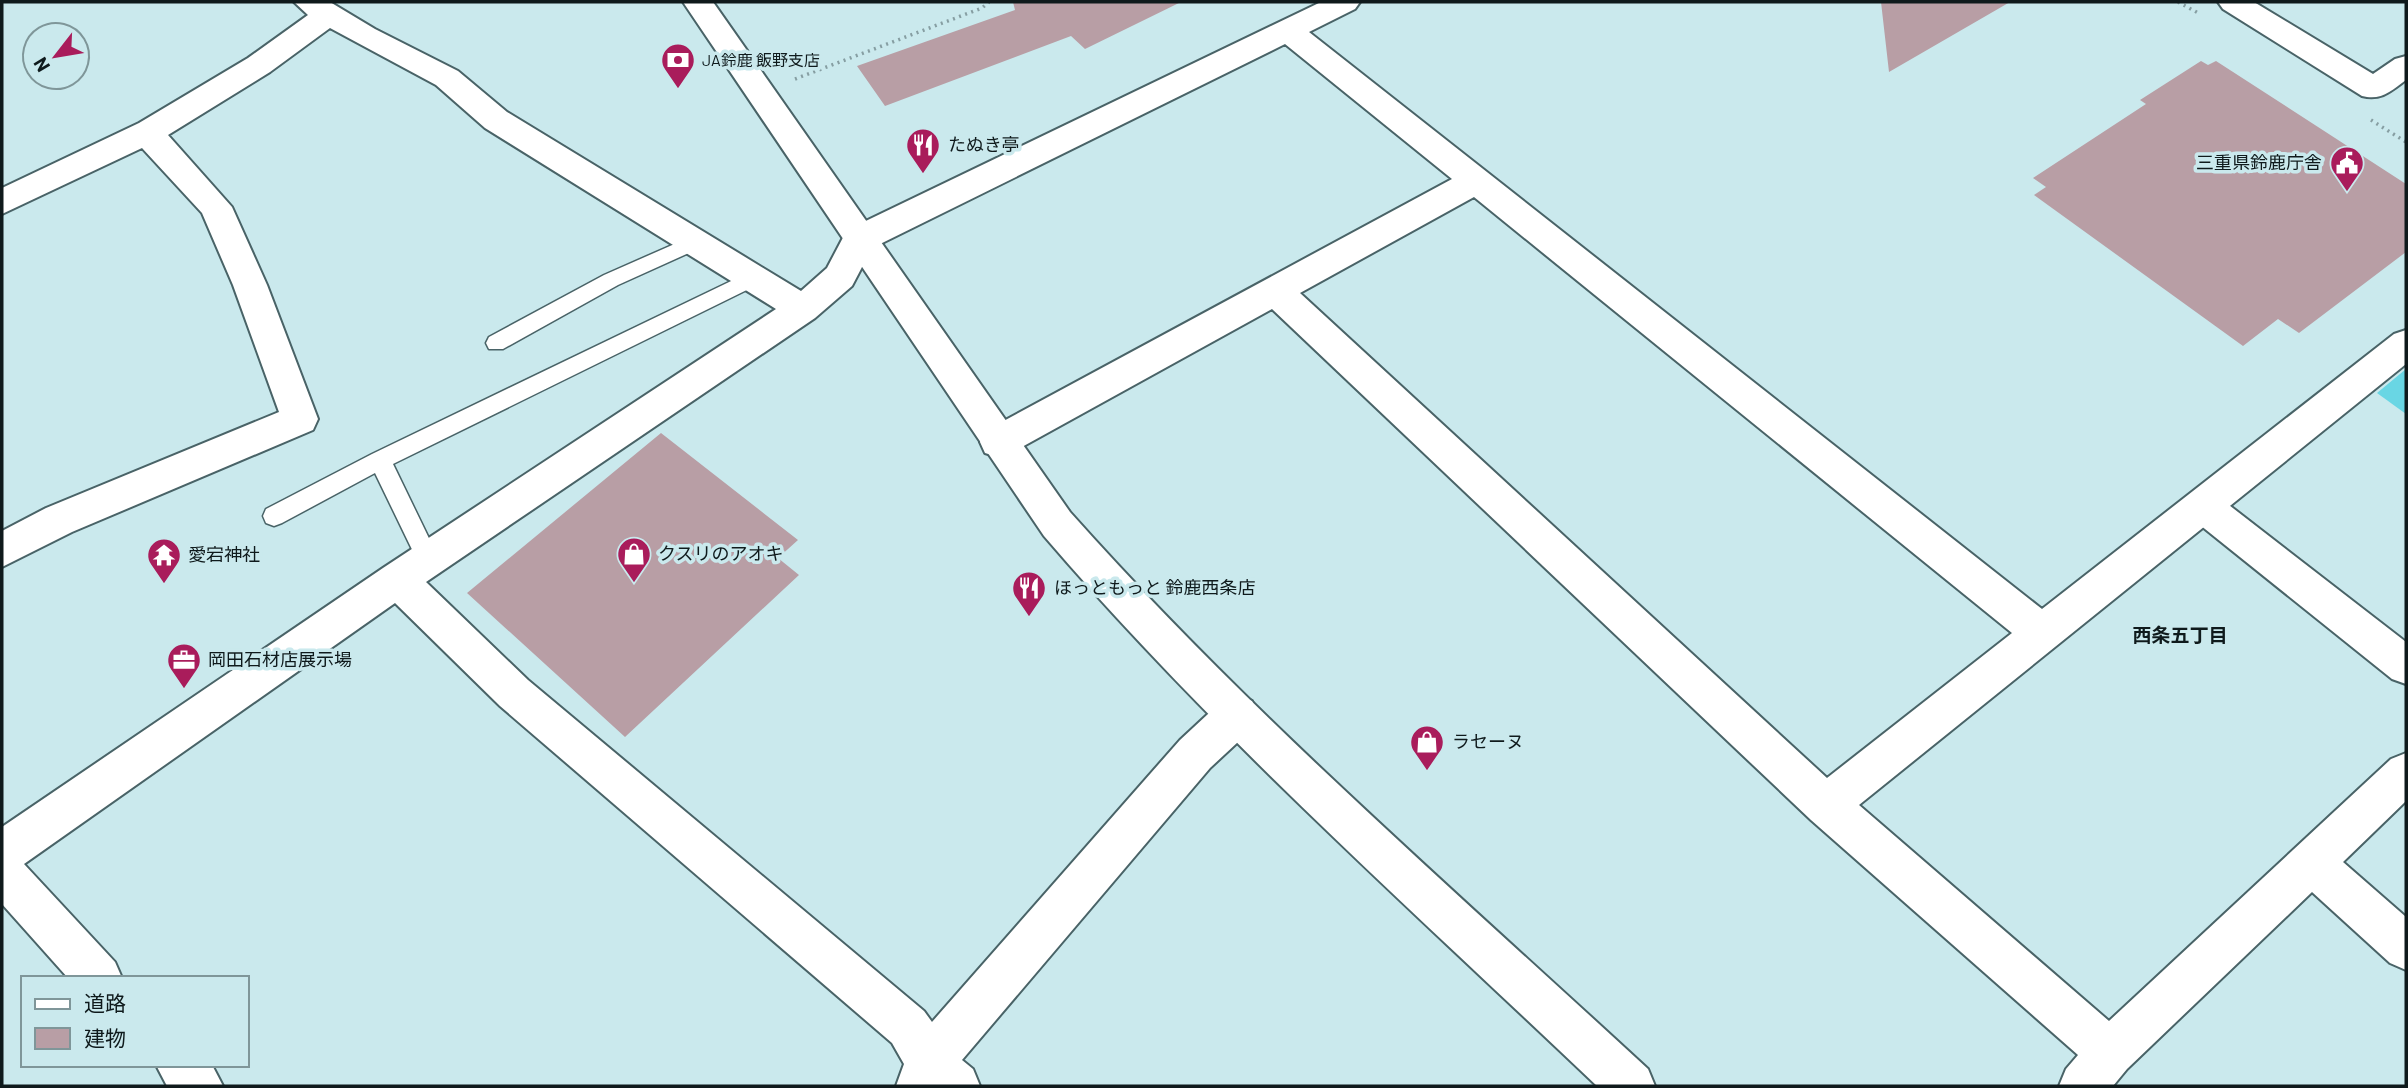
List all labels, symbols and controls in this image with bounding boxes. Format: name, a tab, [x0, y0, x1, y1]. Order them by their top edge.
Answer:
north arrow	[21, 21, 91, 91]
bank icon: JA鈴鹿 飯野支店	[659, 41, 697, 90]
place label: JA鈴鹿 飯野支店	[702, 50, 820, 69]
text: N	[28, 54, 54, 76]
restaurant icon: たぬき亭	[904, 126, 942, 175]
place label: たぬき亭	[948, 133, 1020, 155]
public building icon: 三重県鈴鹿庁舎	[2328, 144, 2366, 193]
place label: 三重県鈴鹿庁舎	[2196, 151, 2322, 173]
shop icon: クスリのアオキ	[615, 535, 653, 584]
temple icon: 愛宕神社	[145, 536, 183, 585]
place label: クスリのアオキ	[658, 542, 783, 564]
place label: 愛宕神社	[188, 543, 260, 565]
restaurant icon: ほっともっと 鈴鹿西条店	[1010, 569, 1048, 618]
place label: ほっともっと 鈴鹿西条店	[1054, 576, 1256, 598]
district label: 西条五丁目	[2132, 623, 2228, 646]
office icon: 岡田石材店展示場	[165, 641, 203, 690]
place label: 岡田石材店展示場	[208, 648, 352, 670]
shop icon: ラセーヌ	[1408, 723, 1446, 772]
place label: ラセーヌ	[1452, 730, 1524, 752]
legend	[21, 976, 248, 1067]
text: 道路	[84, 990, 126, 1015]
text: 建物	[84, 1025, 126, 1050]

